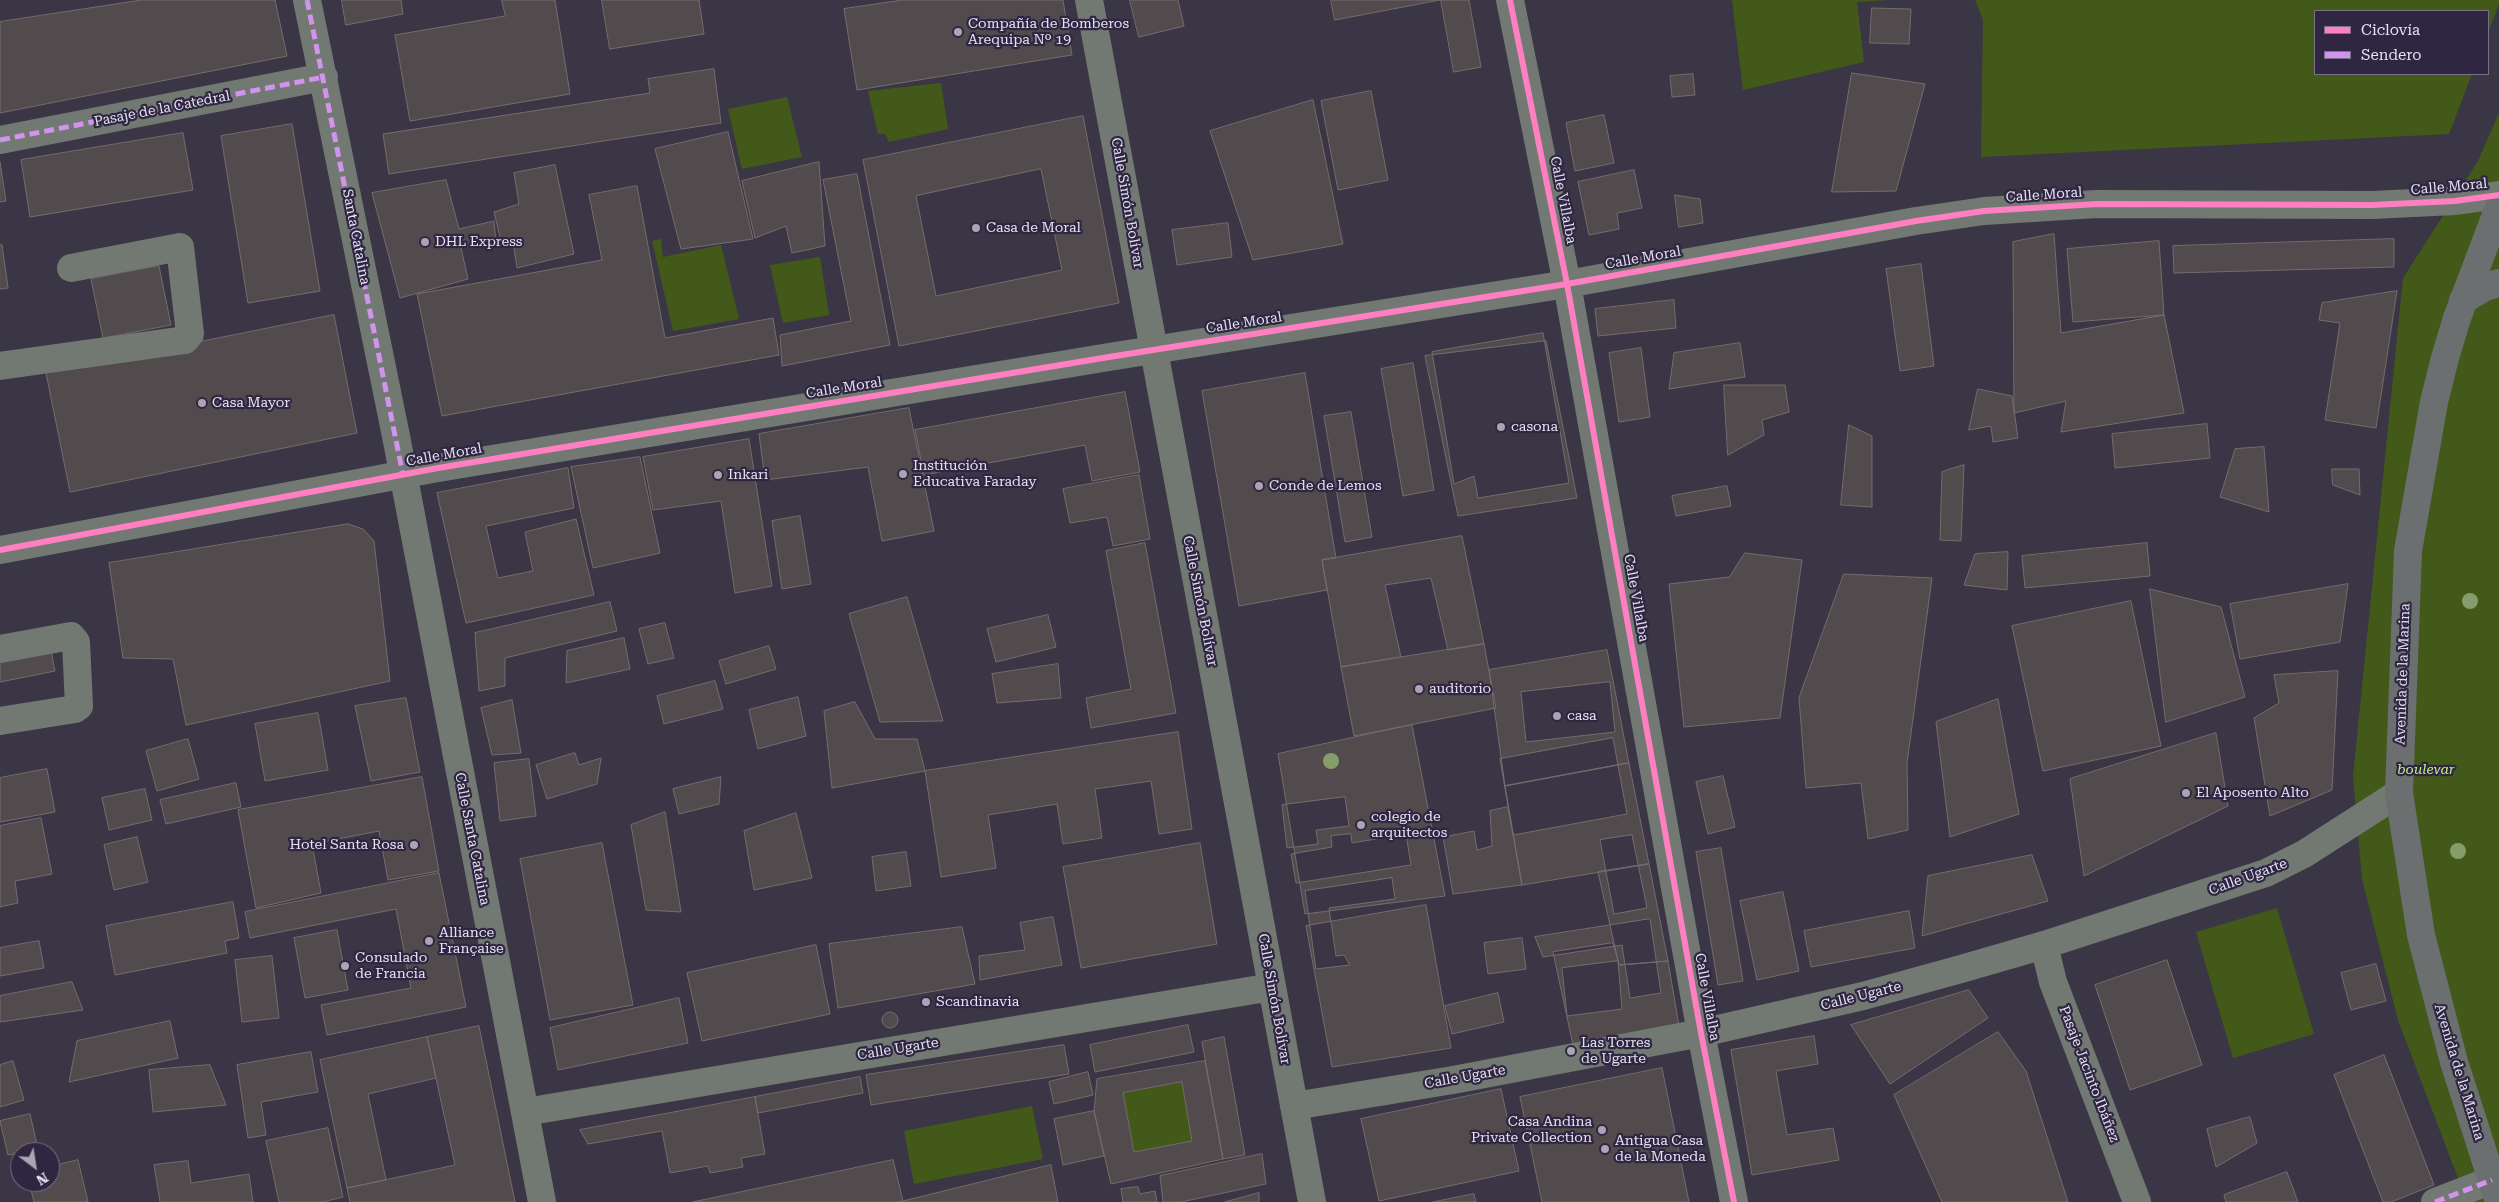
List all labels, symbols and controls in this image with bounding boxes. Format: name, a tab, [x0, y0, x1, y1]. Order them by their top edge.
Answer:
legend	[2314, 10, 2489, 75]
place label: Compañía de Bomberos Arequipa Nº 19	[968, 16, 1129, 48]
text: Ciclovía	[2361, 21, 2420, 39]
marker: Compañía de Bomberos Arequipa Nº 19	[952, 26, 964, 38]
text: Sendero	[2361, 46, 2422, 64]
street label: Pasaje de la Catedral	[93, 88, 231, 130]
street label: Calle Simón Bolívar	[1107, 136, 1147, 270]
street label: Calle Villalba	[1546, 155, 1580, 245]
street label: Calle Moral	[2410, 175, 2488, 199]
street label: Calle Moral	[2005, 184, 2083, 206]
street label: Santa Catalina	[338, 188, 374, 286]
place label: Casa de Moral	[986, 220, 1081, 236]
marker: Casa de Moral	[970, 222, 982, 234]
place label: DHL Express	[435, 234, 522, 250]
marker: DHL Express	[419, 236, 431, 248]
street label: Calle Moral	[1604, 243, 1682, 273]
street label: Calle Moral	[1205, 309, 1283, 337]
street label: Calle Moral	[805, 374, 883, 402]
place label: Casa Mayor	[212, 395, 290, 411]
marker: Casa Mayor	[196, 397, 208, 409]
place label: casona	[1511, 419, 1558, 435]
marker: casona	[1495, 421, 1507, 433]
street label: Calle Moral	[405, 440, 483, 470]
place label: Institución Educativa Faraday	[913, 458, 1037, 491]
place label: Inkari	[728, 467, 768, 483]
marker: Institución Educativa Faraday	[897, 468, 909, 480]
marker: Inkari	[712, 469, 724, 481]
place label: Conde de Lemos	[1269, 478, 1382, 494]
marker: Conde de Lemos	[1253, 480, 1265, 492]
street label: Calle Simón Bolívar	[1179, 534, 1221, 668]
street label: Calle Villalba	[1620, 553, 1652, 643]
street label: Avenida de la Marina	[2392, 603, 2414, 745]
place label: auditorio	[1429, 681, 1491, 697]
marker: auditorio	[1413, 683, 1425, 695]
place label: casa	[1567, 708, 1597, 724]
marker: casa	[1551, 710, 1563, 722]
park label: boulevar	[2397, 762, 2455, 778]
street label: Calle Santa Catalina	[451, 771, 493, 907]
place label: El Aposento Alto	[2196, 785, 2309, 801]
marker: El Aposento Alto	[2180, 787, 2192, 799]
place label: colegio de arquitectos	[1371, 809, 1447, 842]
marker: colegio de arquitectos	[1355, 819, 1367, 831]
place label: Hotel Santa Rosa	[289, 837, 404, 853]
marker: Hotel Santa Rosa	[408, 839, 420, 851]
street label: Calle Ugarte	[2207, 855, 2289, 899]
place label: Alliance Française	[439, 925, 504, 958]
street label: Calle Simón Bolívar	[1254, 932, 1294, 1066]
marker: Alliance Française	[423, 935, 435, 947]
place label: Consulado de Francia	[355, 950, 427, 982]
street label: Calle Villalba	[1691, 952, 1723, 1042]
marker: Consulado de Francia	[339, 960, 351, 972]
street label: Calle Ugarte	[1819, 978, 1903, 1014]
place label: Scandinavia	[936, 994, 1019, 1010]
marker: Scandinavia	[920, 996, 932, 1008]
street label: Avenida de la Marina	[2430, 1002, 2488, 1142]
street label: Pasaje Jacinto Ibáñez	[2055, 1004, 2123, 1144]
street label: Calle Ugarte	[856, 1034, 940, 1064]
place label: Las Torres de Ugarte	[1581, 1035, 1650, 1068]
marker: Las Torres de Ugarte	[1565, 1045, 1577, 1057]
street label: Calle Ugarte	[1423, 1062, 1507, 1092]
place label: Casa Andina Private Collection	[1471, 1114, 1592, 1146]
marker: Casa Andina Private Collection	[1596, 1124, 1608, 1136]
place label: Antigua Casa de la Moneda	[1615, 1133, 1706, 1166]
north arrow	[10, 1142, 60, 1192]
marker: Antigua Casa de la Moneda	[1599, 1143, 1611, 1155]
text: N	[33, 1169, 51, 1189]

